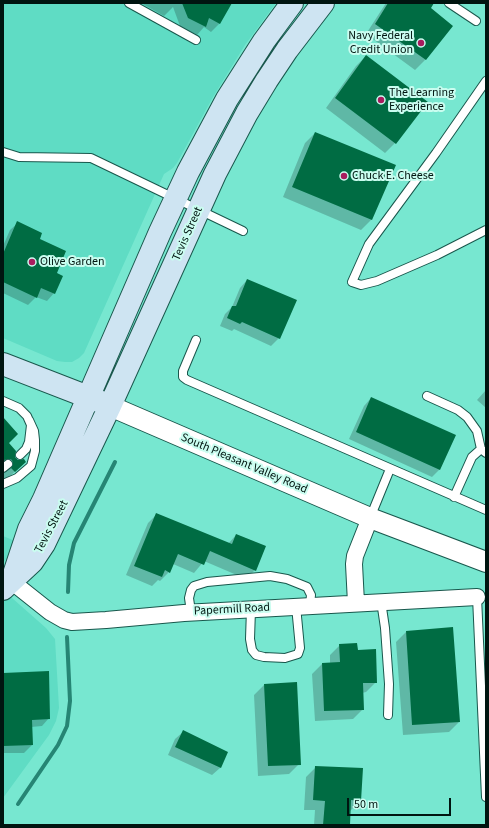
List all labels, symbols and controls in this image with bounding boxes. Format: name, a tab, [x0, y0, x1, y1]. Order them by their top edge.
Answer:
place label: Navy Federal Credit Union	[348, 29, 413, 57]
marker: Navy Federal Credit Union	[416, 38, 426, 48]
place label: The Learning Experience	[389, 86, 454, 114]
marker: The Learning Experience	[376, 95, 386, 105]
place label: Chuck E. Cheese	[352, 169, 434, 183]
marker: Chuck E. Cheese	[339, 171, 349, 181]
street label: Tevis Street	[170, 205, 206, 263]
place label: Olive Garden	[40, 255, 105, 269]
marker: Olive Garden	[27, 257, 37, 267]
street label: South Pleasant Valley Road	[179, 431, 309, 497]
street label: Tevis Street	[32, 498, 72, 556]
street label: Papermill Road	[194, 601, 270, 619]
scale bar	[349, 790, 453, 816]
text: 50 m	[354, 796, 378, 813]

